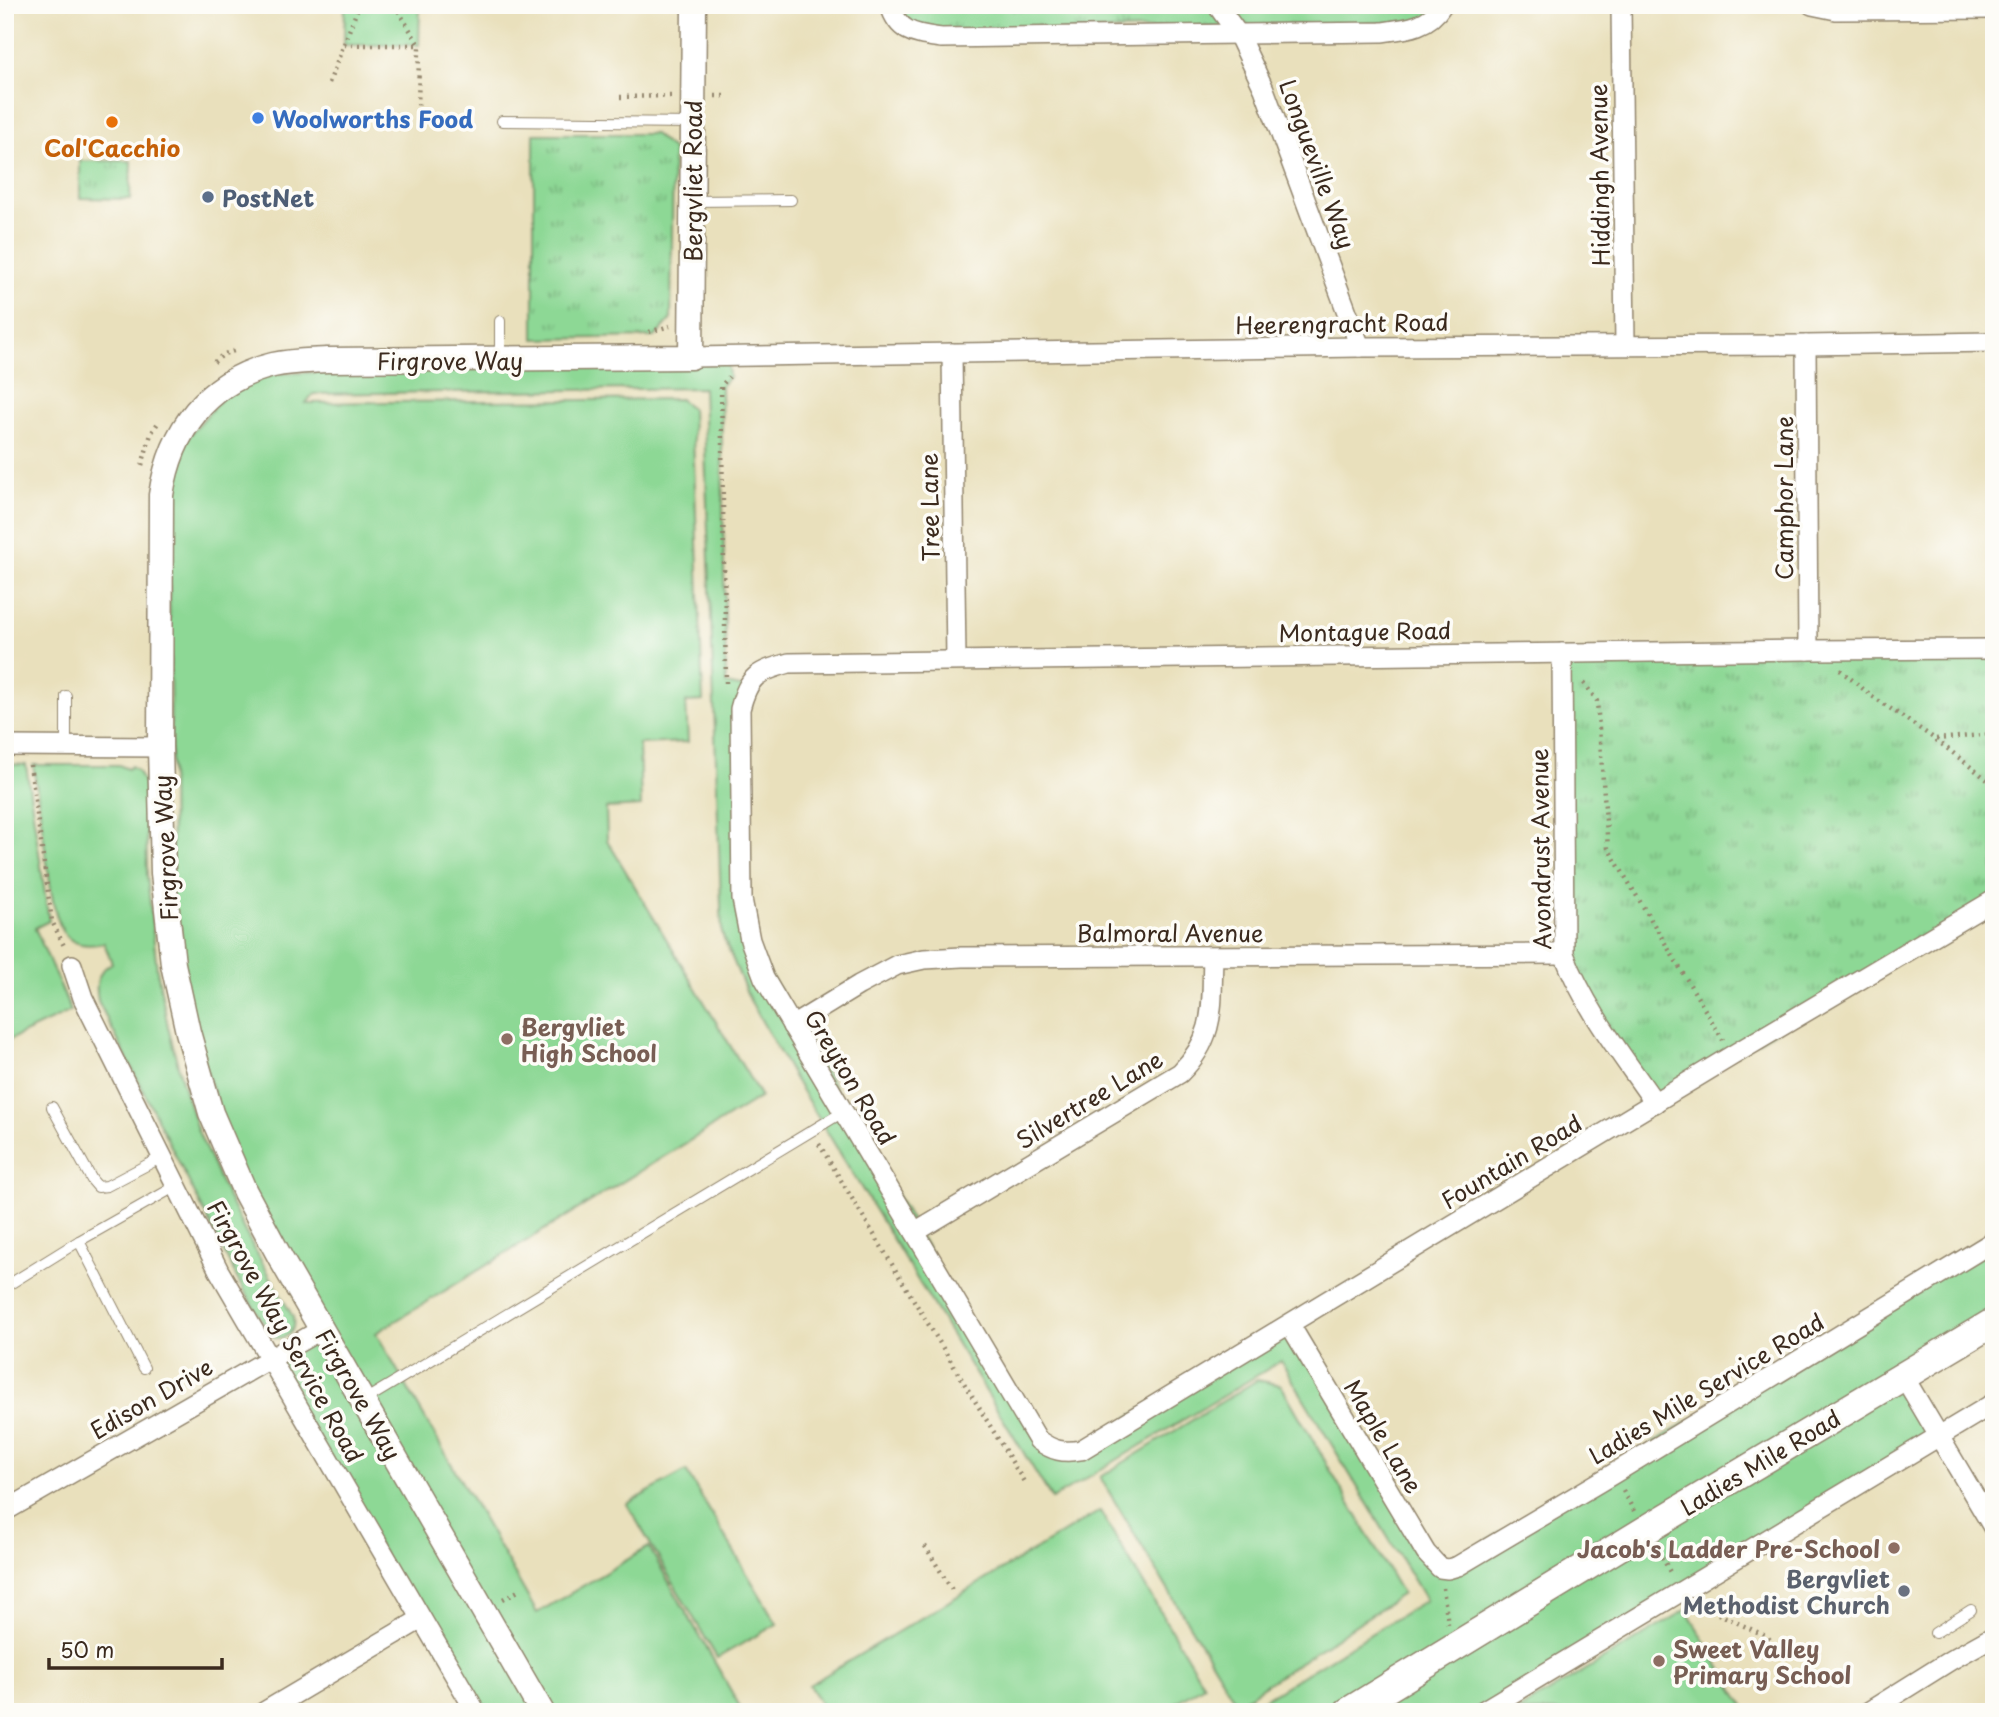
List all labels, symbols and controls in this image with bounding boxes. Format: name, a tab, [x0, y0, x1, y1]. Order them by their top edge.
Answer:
street label: Longueville Way	[1271, 74, 1365, 254]
street label: Hiddingh Avenue	[1580, 83, 1618, 267]
street label: Bergvliet Road	[675, 100, 710, 262]
place label: Woolworths Food	[272, 101, 474, 136]
marker: Woolworths Food	[250, 110, 266, 126]
marker: Col'Cacchio	[104, 114, 120, 130]
place label: Col'Cacchio	[44, 130, 180, 165]
place label: PostNet	[222, 180, 314, 215]
marker: PostNet	[200, 189, 216, 205]
street label: Heerengracht Road	[1235, 304, 1449, 342]
street label: Firgrove Way	[377, 343, 523, 378]
street label: Camphor Lane	[1766, 416, 1801, 580]
street label: Tree Lane	[911, 452, 947, 562]
street label: Montague Road	[1278, 612, 1452, 650]
street label: Avondrust Avenue	[1521, 748, 1559, 950]
street label: Firgrove Way	[144, 774, 186, 922]
street label: Balmoral Avenue	[1077, 915, 1263, 950]
street label: Greyton Road	[797, 1003, 905, 1151]
place label: Bergvliet High School	[521, 1009, 657, 1070]
marker: Bergvliet High School	[499, 1031, 515, 1047]
street label: Silvertree Lane	[1009, 1041, 1169, 1157]
street label: Fountain Road	[1434, 1105, 1588, 1217]
street label: Firgrove Way Service Road	[203, 1196, 369, 1466]
street label: Ladies Mile Service Road	[1582, 1304, 1830, 1472]
street label: Firgrove Way	[310, 1324, 408, 1464]
street label: Edison Drive	[83, 1349, 219, 1447]
street label: Maple Lane	[1336, 1372, 1432, 1500]
street label: Ladies Mile Road	[1673, 1400, 1847, 1524]
place label: Jacob's Ladder Pre-School	[1577, 1531, 1880, 1566]
marker: Jacob's Ladder Pre-School	[1886, 1540, 1902, 1556]
place label: Bergvliet Methodist Church	[1683, 1561, 1890, 1622]
marker: Bergvliet Methodist Church	[1896, 1583, 1912, 1599]
scale bar	[49, 1626, 222, 1670]
place label: Sweet Valley Primary School	[1673, 1631, 1851, 1692]
text: 50 m	[60, 1633, 114, 1665]
marker: Sweet Valley Primary School	[1651, 1653, 1667, 1669]

